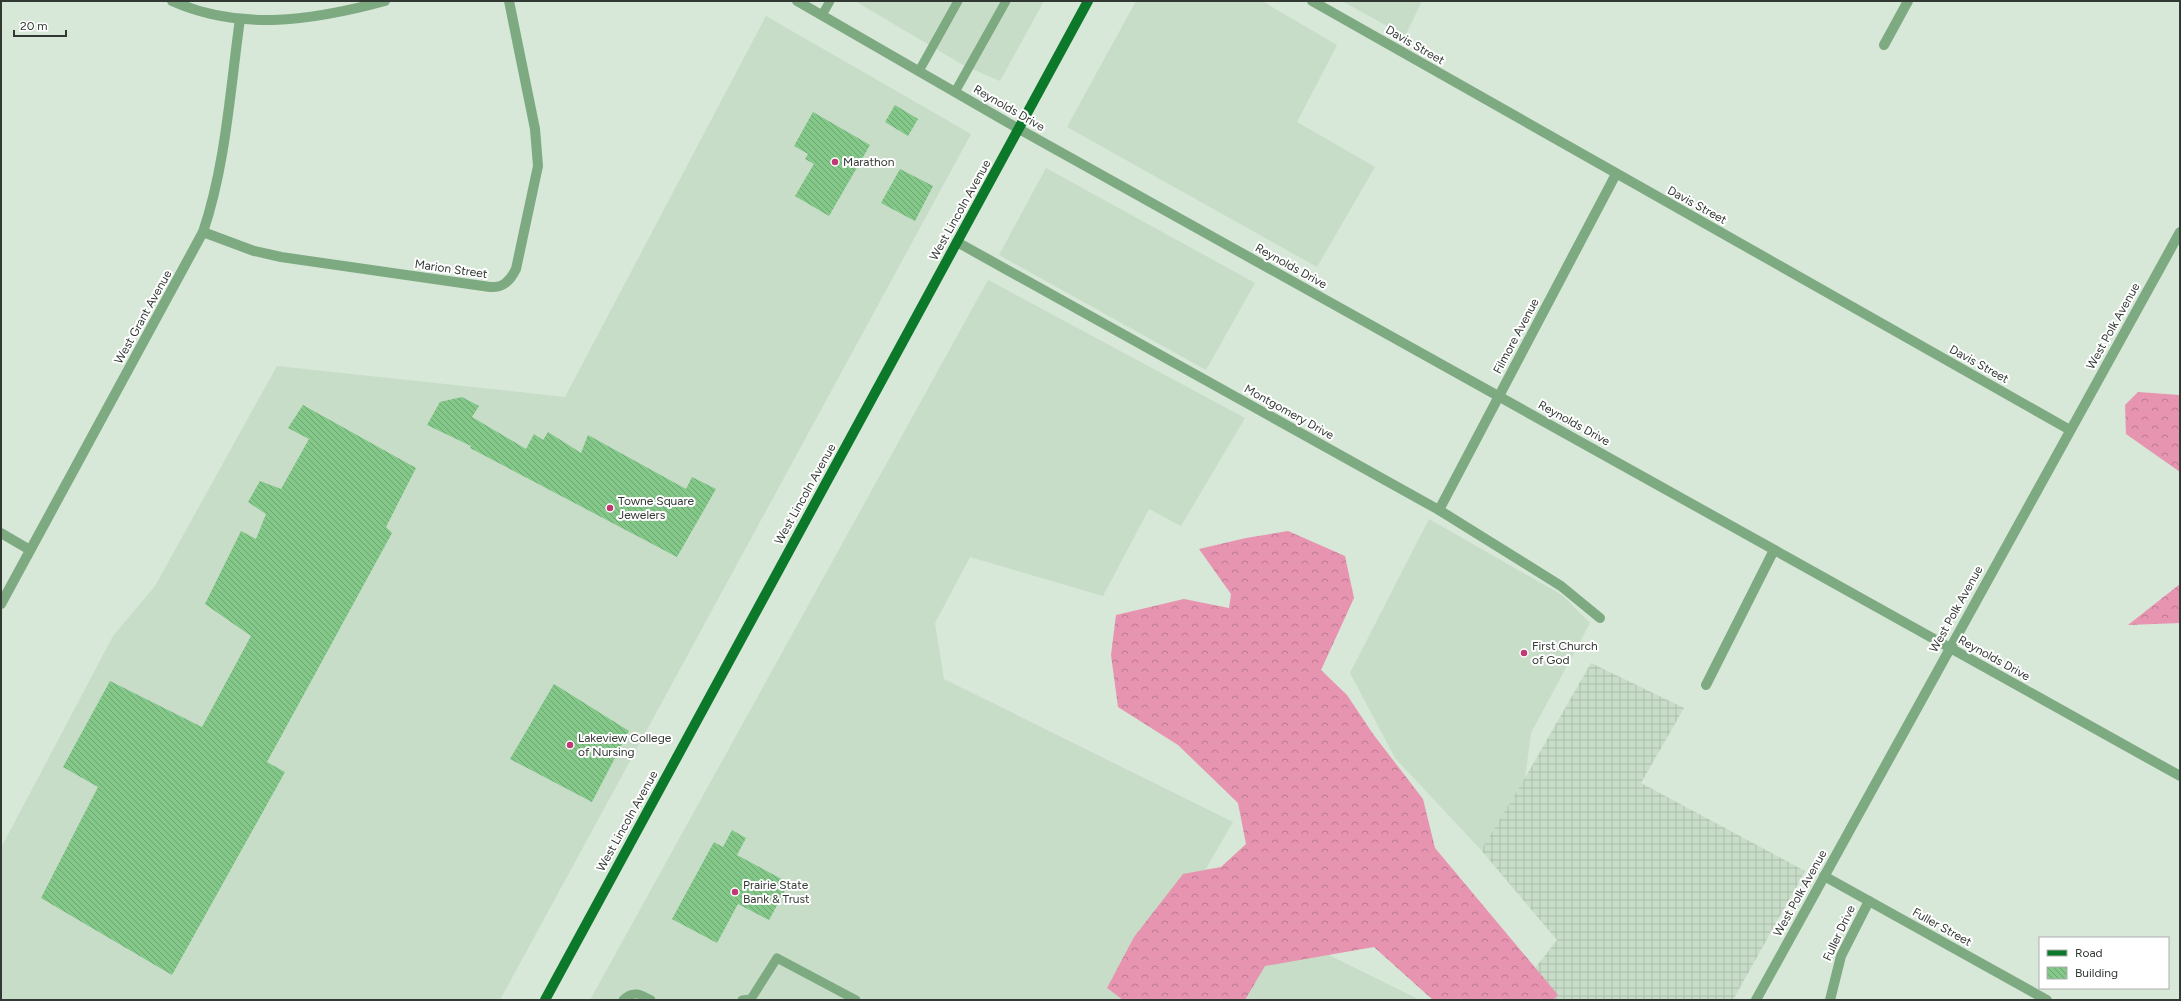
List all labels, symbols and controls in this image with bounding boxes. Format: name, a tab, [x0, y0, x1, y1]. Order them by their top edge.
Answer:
scale bar	[14, 12, 66, 38]
text: 20 m	[20, 19, 48, 33]
street label: Davis Street	[1383, 23, 1447, 68]
street label: Reynolds Drive	[971, 82, 1047, 134]
place label: Marathon	[843, 155, 895, 169]
marker: Marathon	[830, 157, 840, 167]
street label: West Lincoln Avenue	[927, 157, 994, 263]
street label: Davis Street	[1665, 183, 1729, 227]
street label: Reynolds Drive	[1253, 241, 1330, 292]
street label: Marion Street	[414, 257, 489, 281]
street label: West Grant Avenue	[111, 267, 175, 366]
street label: West Polk Avenue	[2083, 280, 2143, 372]
street label: Filmore Avenue	[1490, 296, 1542, 376]
street label: Davis Street	[1947, 342, 2011, 386]
street label: Montgomery Drive	[1242, 382, 1337, 443]
street label: Reynolds Drive	[1536, 398, 1613, 449]
street label: West Lincoln Avenue	[772, 441, 839, 547]
place label: Towne Square Jewelers	[618, 494, 694, 522]
marker: Towne Square Jewelers	[605, 503, 615, 513]
street label: West Polk Avenue	[1926, 563, 1986, 655]
street label: Reynolds Drive	[1956, 633, 2033, 684]
place label: First Church of God	[1532, 639, 1598, 667]
marker: First Church of God	[1519, 648, 1529, 658]
place label: Lakeview College of Nursing	[578, 731, 672, 759]
marker: Lakeview College of Nursing	[565, 740, 575, 750]
street label: West Lincoln Avenue	[594, 768, 661, 874]
street label: West Polk Avenue	[1770, 847, 1830, 939]
place label: Prairie State Bank & Trust	[743, 878, 810, 906]
marker: Prairie State Bank & Trust	[730, 887, 740, 897]
street label: Fuller Drive	[1820, 903, 1858, 963]
street label: Fuller Street	[1910, 905, 1974, 949]
legend	[2039, 937, 2169, 989]
text: Road	[2075, 946, 2103, 960]
text: Building	[2075, 966, 2118, 980]

